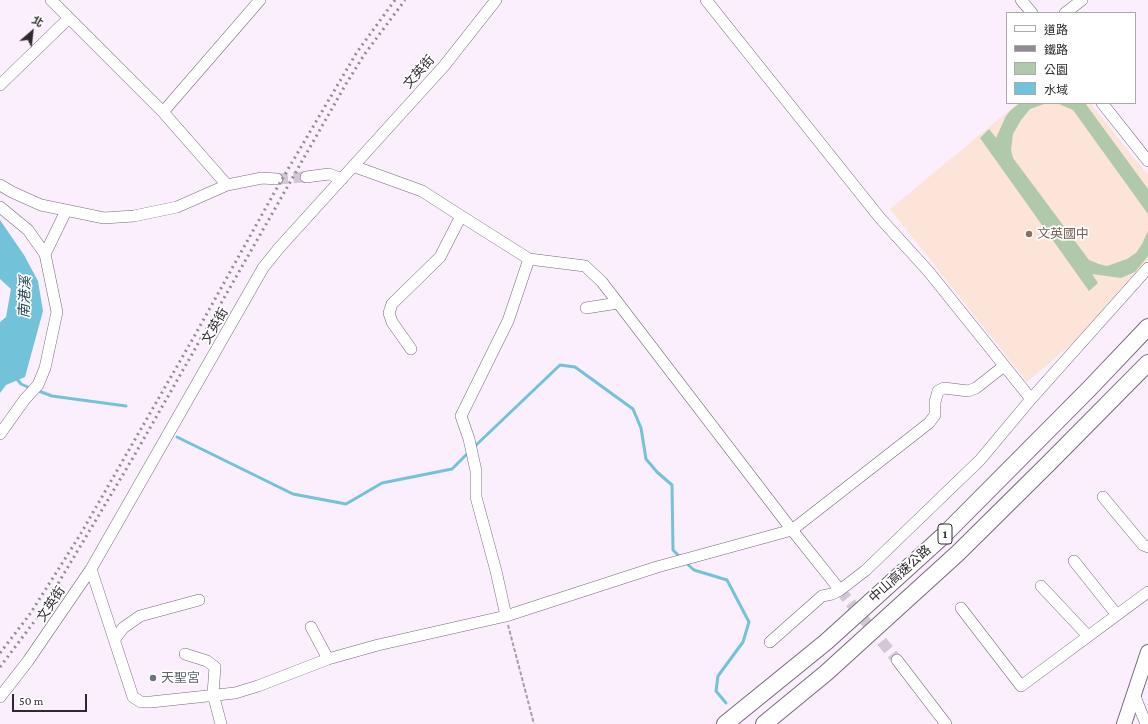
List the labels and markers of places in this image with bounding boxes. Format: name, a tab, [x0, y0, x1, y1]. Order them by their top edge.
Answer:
place label: 文英國中	[1037, 226, 1089, 242]
marker: 文英國中	[1024, 229, 1034, 239]
place label: 天聖宮	[161, 670, 200, 686]
marker: 天聖宮	[148, 673, 158, 683]

